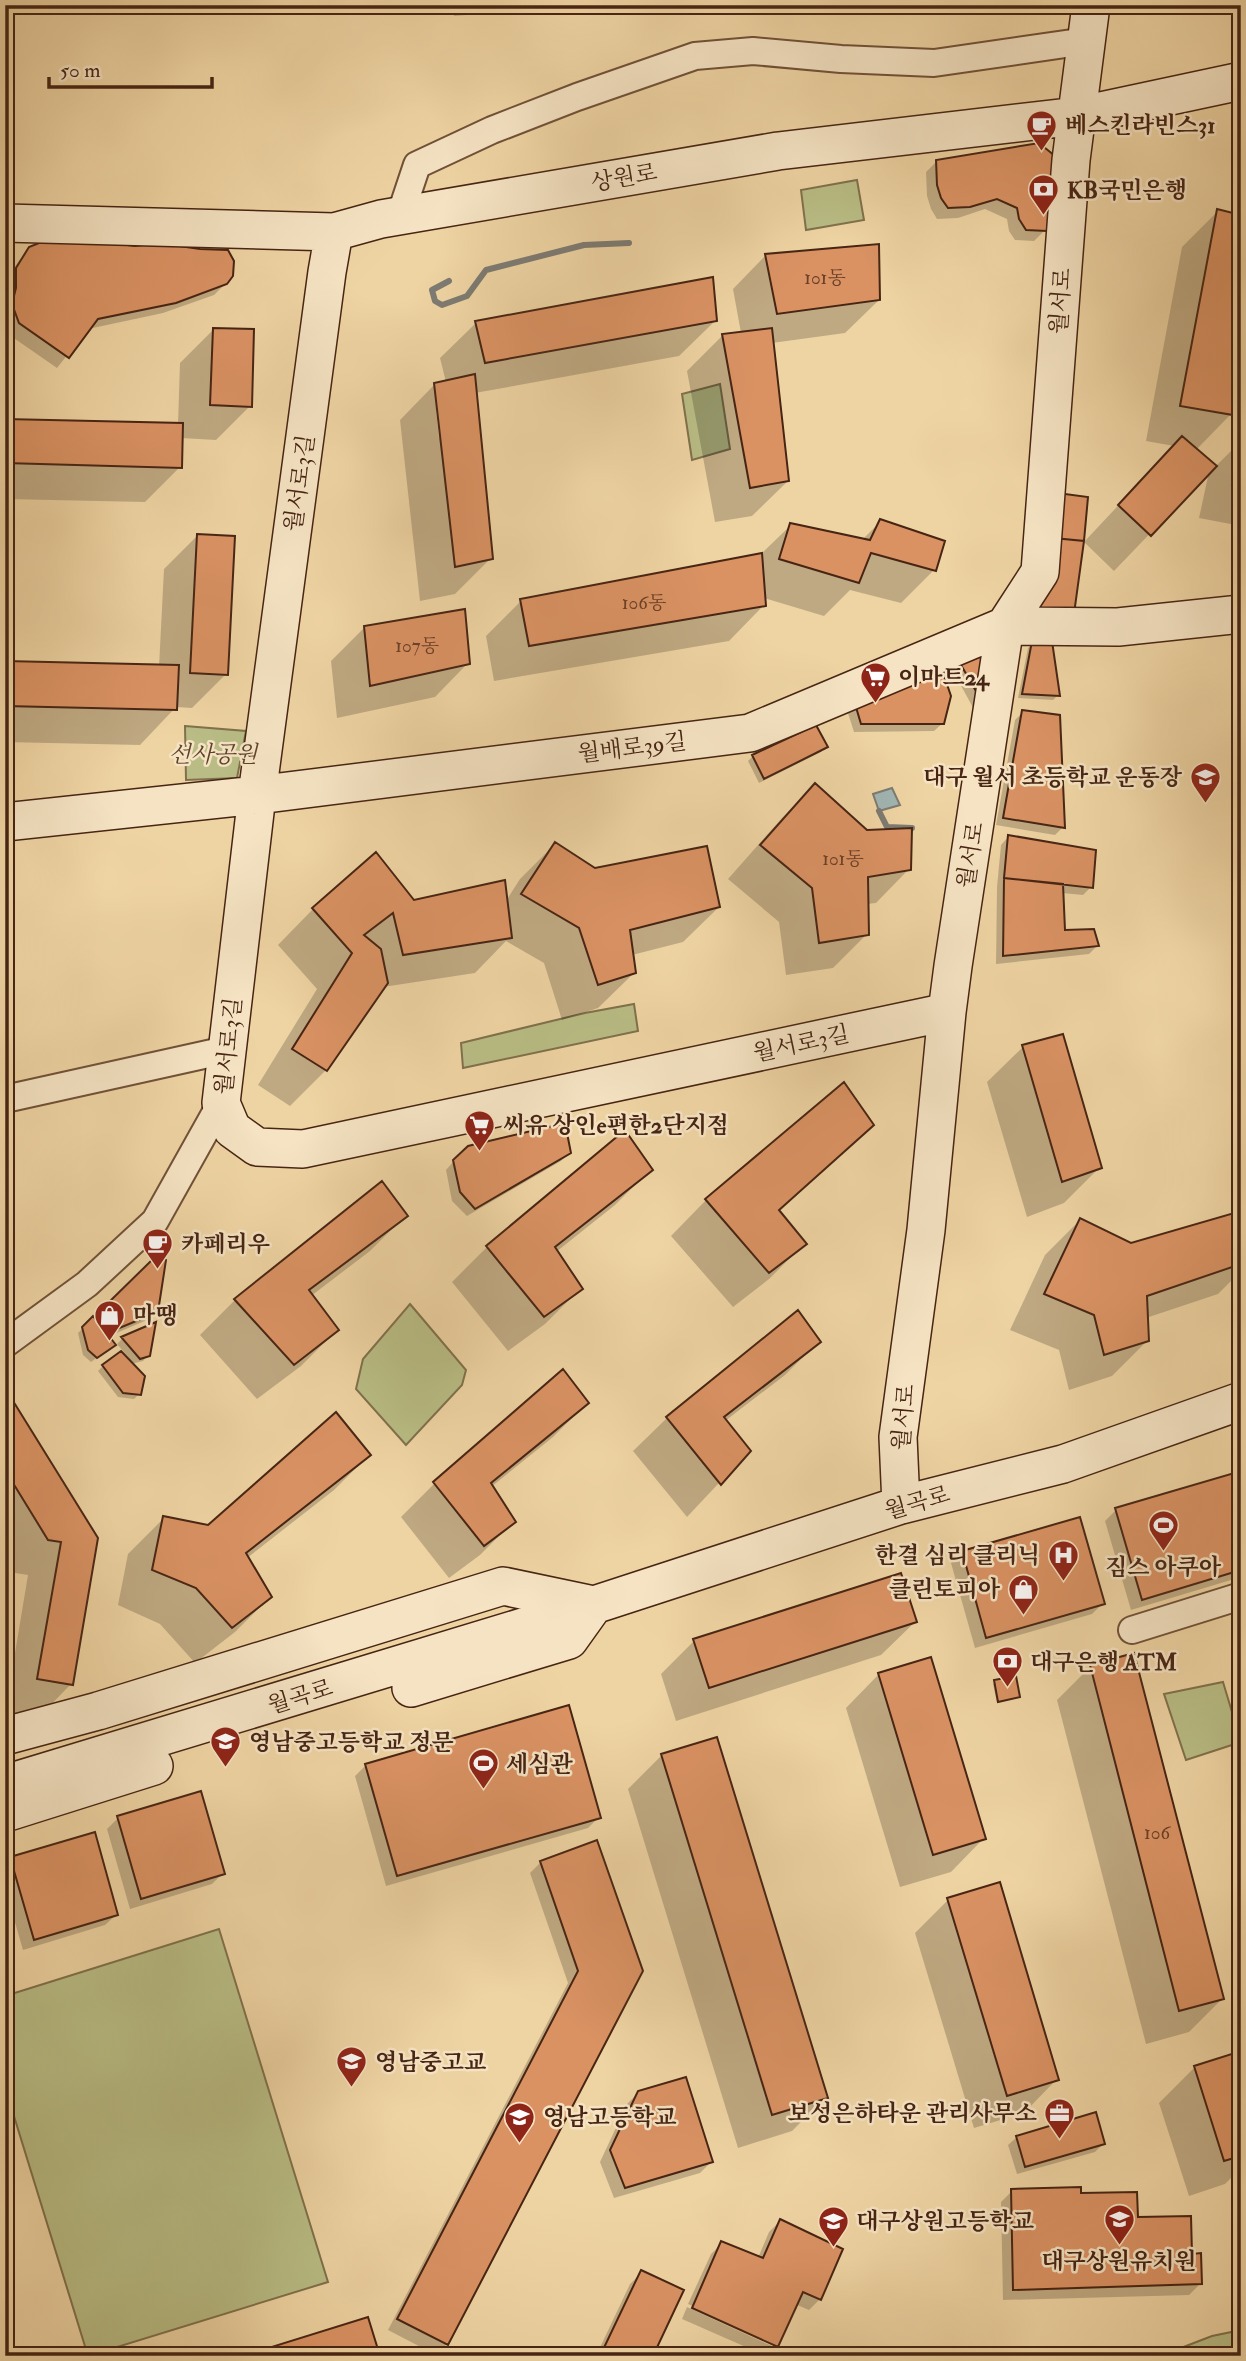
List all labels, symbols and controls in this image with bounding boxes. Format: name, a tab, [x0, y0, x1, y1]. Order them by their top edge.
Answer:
scale bar	[49, 46, 212, 90]
text: 50 m	[60, 57, 101, 84]
cafe icon: 베스킨라빈스31	[1025, 108, 1059, 152]
place label: 베스킨라빈스31	[1065, 111, 1215, 140]
street label: 상원로	[589, 157, 659, 198]
bank icon: KB국민은행	[1027, 173, 1061, 217]
place label: KB국민은행	[1067, 176, 1187, 205]
house number: 101동	[804, 266, 846, 290]
street label: 월서로	[1044, 267, 1077, 335]
street label: 월서로3길	[278, 433, 321, 533]
house number: 106동	[622, 591, 667, 615]
house number: 107동	[395, 634, 439, 658]
supermarket icon: 이마트24	[858, 660, 892, 704]
place label: 이마트24	[898, 663, 990, 692]
street label: 월배로39길	[576, 726, 688, 769]
park label: 선사공원	[169, 740, 259, 769]
school or university icon: 대구 월서 초등학교 운동장	[1188, 760, 1222, 804]
place label: 대구 월서 초등학교 운동장	[923, 763, 1183, 792]
street label: 월서로	[951, 820, 990, 890]
house number: 101동	[822, 847, 864, 871]
street label: 월서로3길	[209, 996, 248, 1096]
street label: 월서로3길	[750, 1019, 852, 1068]
supermarket icon: 씨유 상인e편한2단지점	[463, 1108, 497, 1152]
place label: 씨유 상인e편한2단지점	[503, 1111, 729, 1140]
cafe icon: 카페리우	[141, 1227, 175, 1271]
place label: 카페리우	[181, 1230, 270, 1259]
shop icon: 마땡	[93, 1298, 127, 1342]
place label: 마땡	[133, 1301, 177, 1330]
street label: 월서로	[886, 1383, 921, 1452]
street label: 월곡로	[881, 1479, 953, 1526]
sports icon: 짐스 아쿠아	[1146, 1509, 1180, 1553]
hospital icon: 한결 심리 클리닉	[1046, 1538, 1080, 1582]
place label: 한결 심리 클리닉	[875, 1541, 1040, 1570]
place label: 짐스 아쿠아	[1105, 1553, 1222, 1582]
shop icon: 클린토피아	[1006, 1572, 1040, 1616]
place label: 클린토피아	[889, 1575, 1001, 1604]
bank icon: 대구은행 ATM	[990, 1645, 1024, 1689]
place label: 대구은행 ATM	[1030, 1648, 1177, 1677]
street label: 월곡로	[264, 1673, 336, 1720]
school or university icon: 영남중고등학교 정문	[209, 1725, 243, 1769]
place label: 영남중고등학교 정문	[249, 1728, 454, 1757]
sports icon: 세심관	[466, 1747, 500, 1791]
place label: 세심관	[506, 1750, 573, 1779]
house number: 106	[1144, 1821, 1171, 1845]
school or university icon: 영남중고교	[335, 2045, 369, 2089]
place label: 영남중고교	[375, 2048, 487, 2077]
office icon: 보성은하타운 관리사무소	[1043, 2096, 1077, 2140]
place label: 보성은하타운 관리사무소	[788, 2099, 1037, 2128]
school or university icon: 영남고등학교	[503, 2100, 537, 2144]
place label: 영남고등학교	[543, 2103, 677, 2132]
school or university icon: 대구상원유치원	[1102, 2203, 1136, 2247]
school or university icon: 대구상원고등학교	[816, 2204, 850, 2248]
place label: 대구상원고등학교	[856, 2207, 1035, 2236]
place label: 대구상원유치원	[1041, 2247, 1197, 2276]

